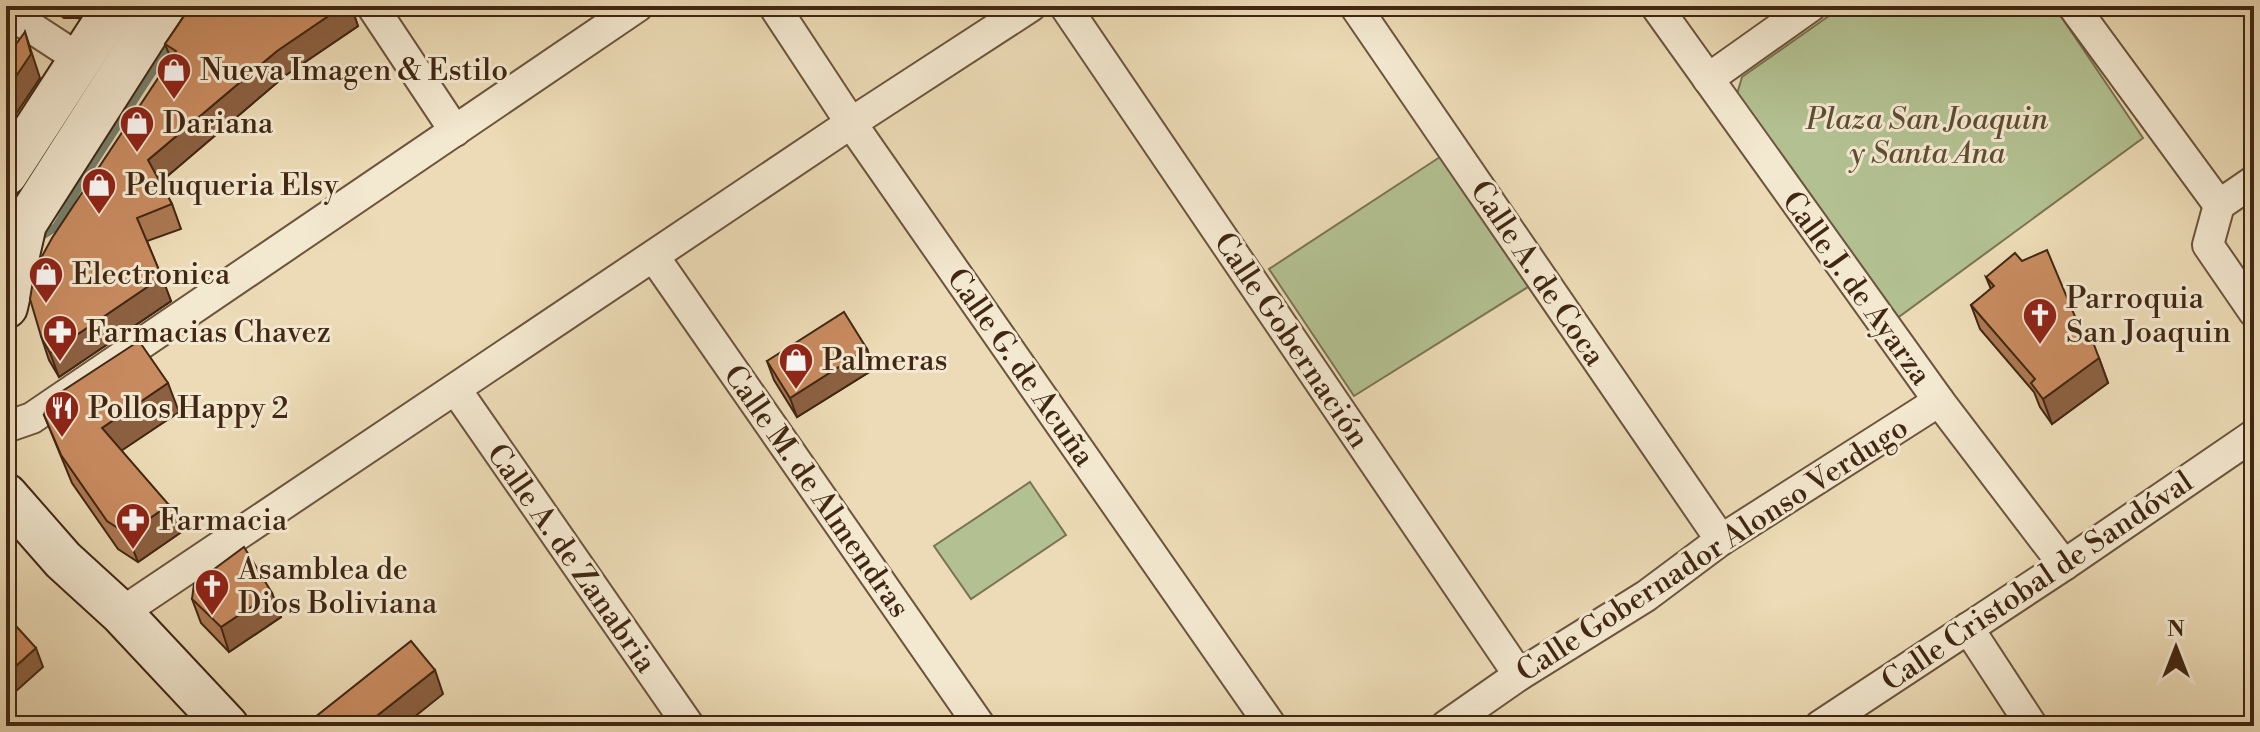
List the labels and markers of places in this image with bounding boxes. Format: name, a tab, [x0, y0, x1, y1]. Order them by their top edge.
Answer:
shop icon: Nueva Imagen & Estilo	[155, 51, 193, 101]
place label: Nueva Imagen & Estilo	[200, 52, 508, 90]
shop icon: Dariana	[118, 104, 156, 154]
place label: Dariana	[163, 105, 274, 143]
shop icon: Peluqueria Elsy	[80, 166, 118, 216]
place label: Peluqueria Elsy	[125, 167, 339, 205]
shop icon: Electronica	[27, 255, 65, 305]
place label: Electronica	[72, 256, 231, 294]
place label: Parroquia San Joaquin	[2066, 280, 2231, 352]
church icon: Parroquia San Joaquin	[2021, 296, 2059, 346]
pharmacy icon: Farmacias Chavez	[41, 313, 79, 363]
place label: Farmacias Chavez	[86, 314, 331, 352]
shop icon: Palmeras	[777, 341, 815, 391]
place label: Palmeras	[822, 342, 948, 380]
restaurant icon: Pollos Happy 2	[43, 389, 81, 439]
place label: Pollos Happy 2	[88, 390, 289, 428]
pharmacy icon: Farmacia	[114, 501, 152, 551]
place label: Farmacia	[159, 502, 288, 540]
place label: Asamblea de Dios Boliviana	[237, 551, 438, 623]
church icon: Asamblea de Dios Boliviana	[193, 567, 231, 617]

